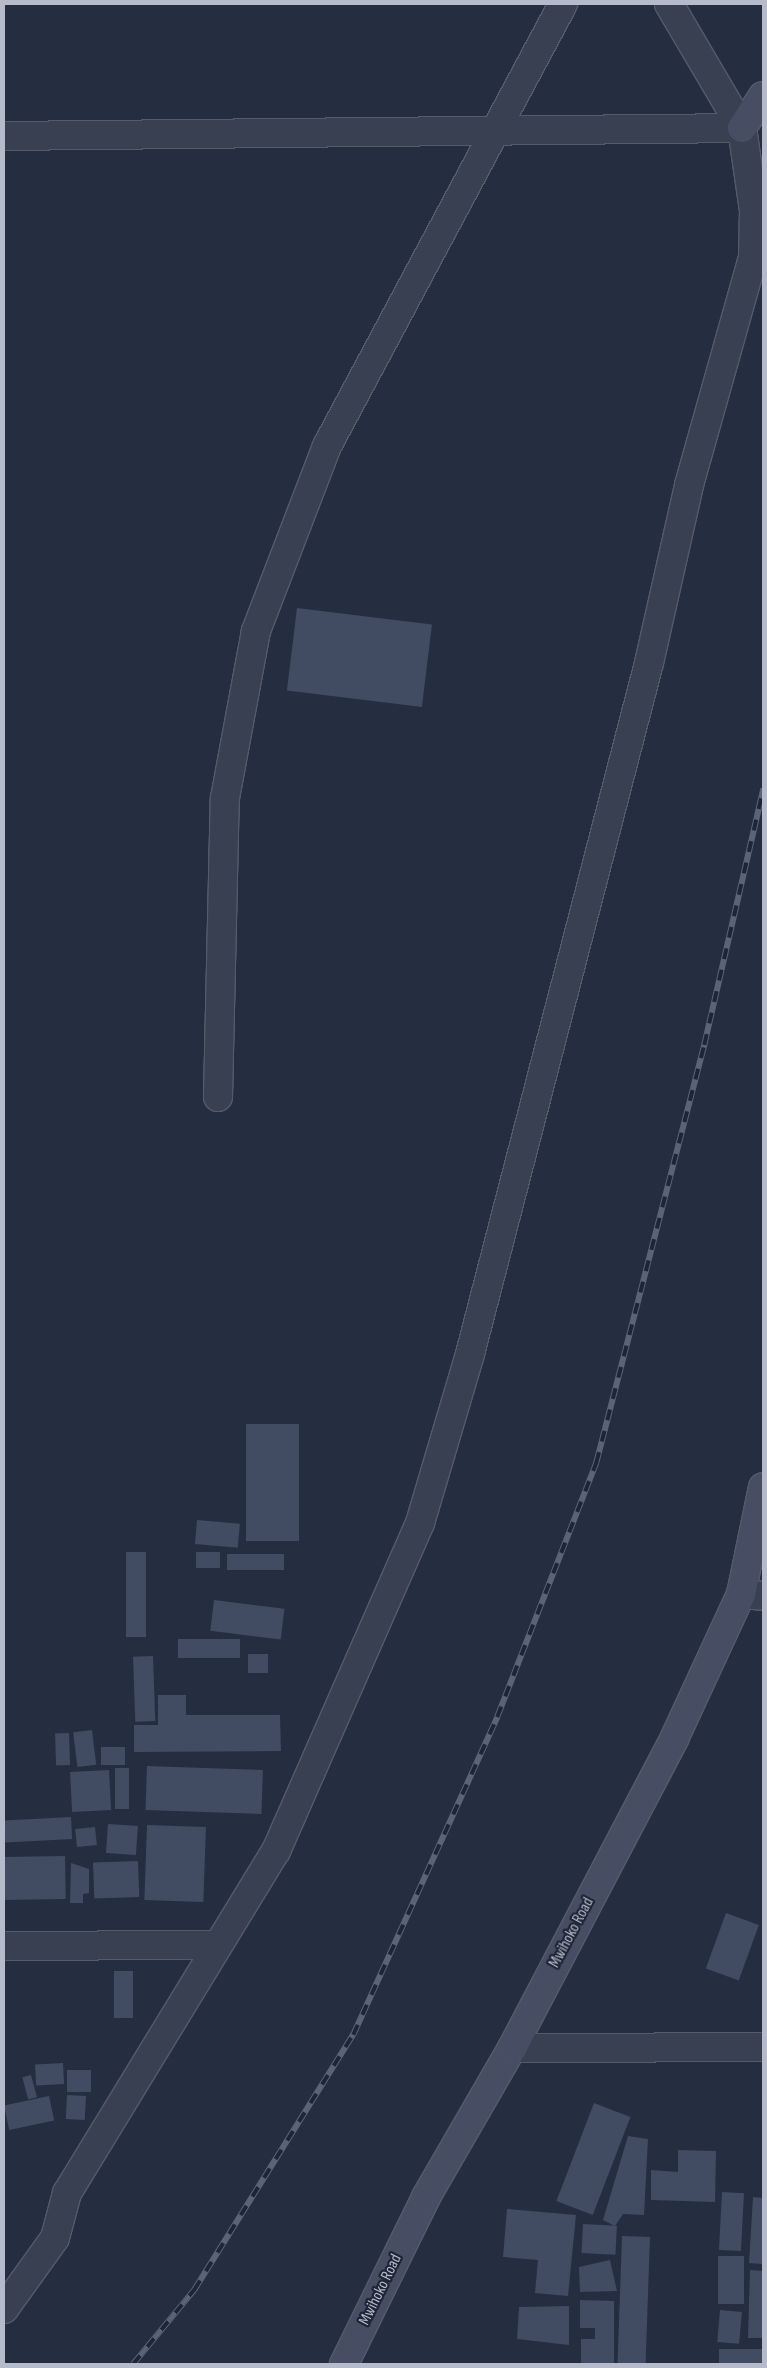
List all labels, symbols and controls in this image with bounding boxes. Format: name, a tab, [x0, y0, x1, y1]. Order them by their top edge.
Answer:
street label: Mwihoko Road	[546, 1895, 598, 1971]
street label: Mwihoko Road	[356, 2251, 406, 2329]

